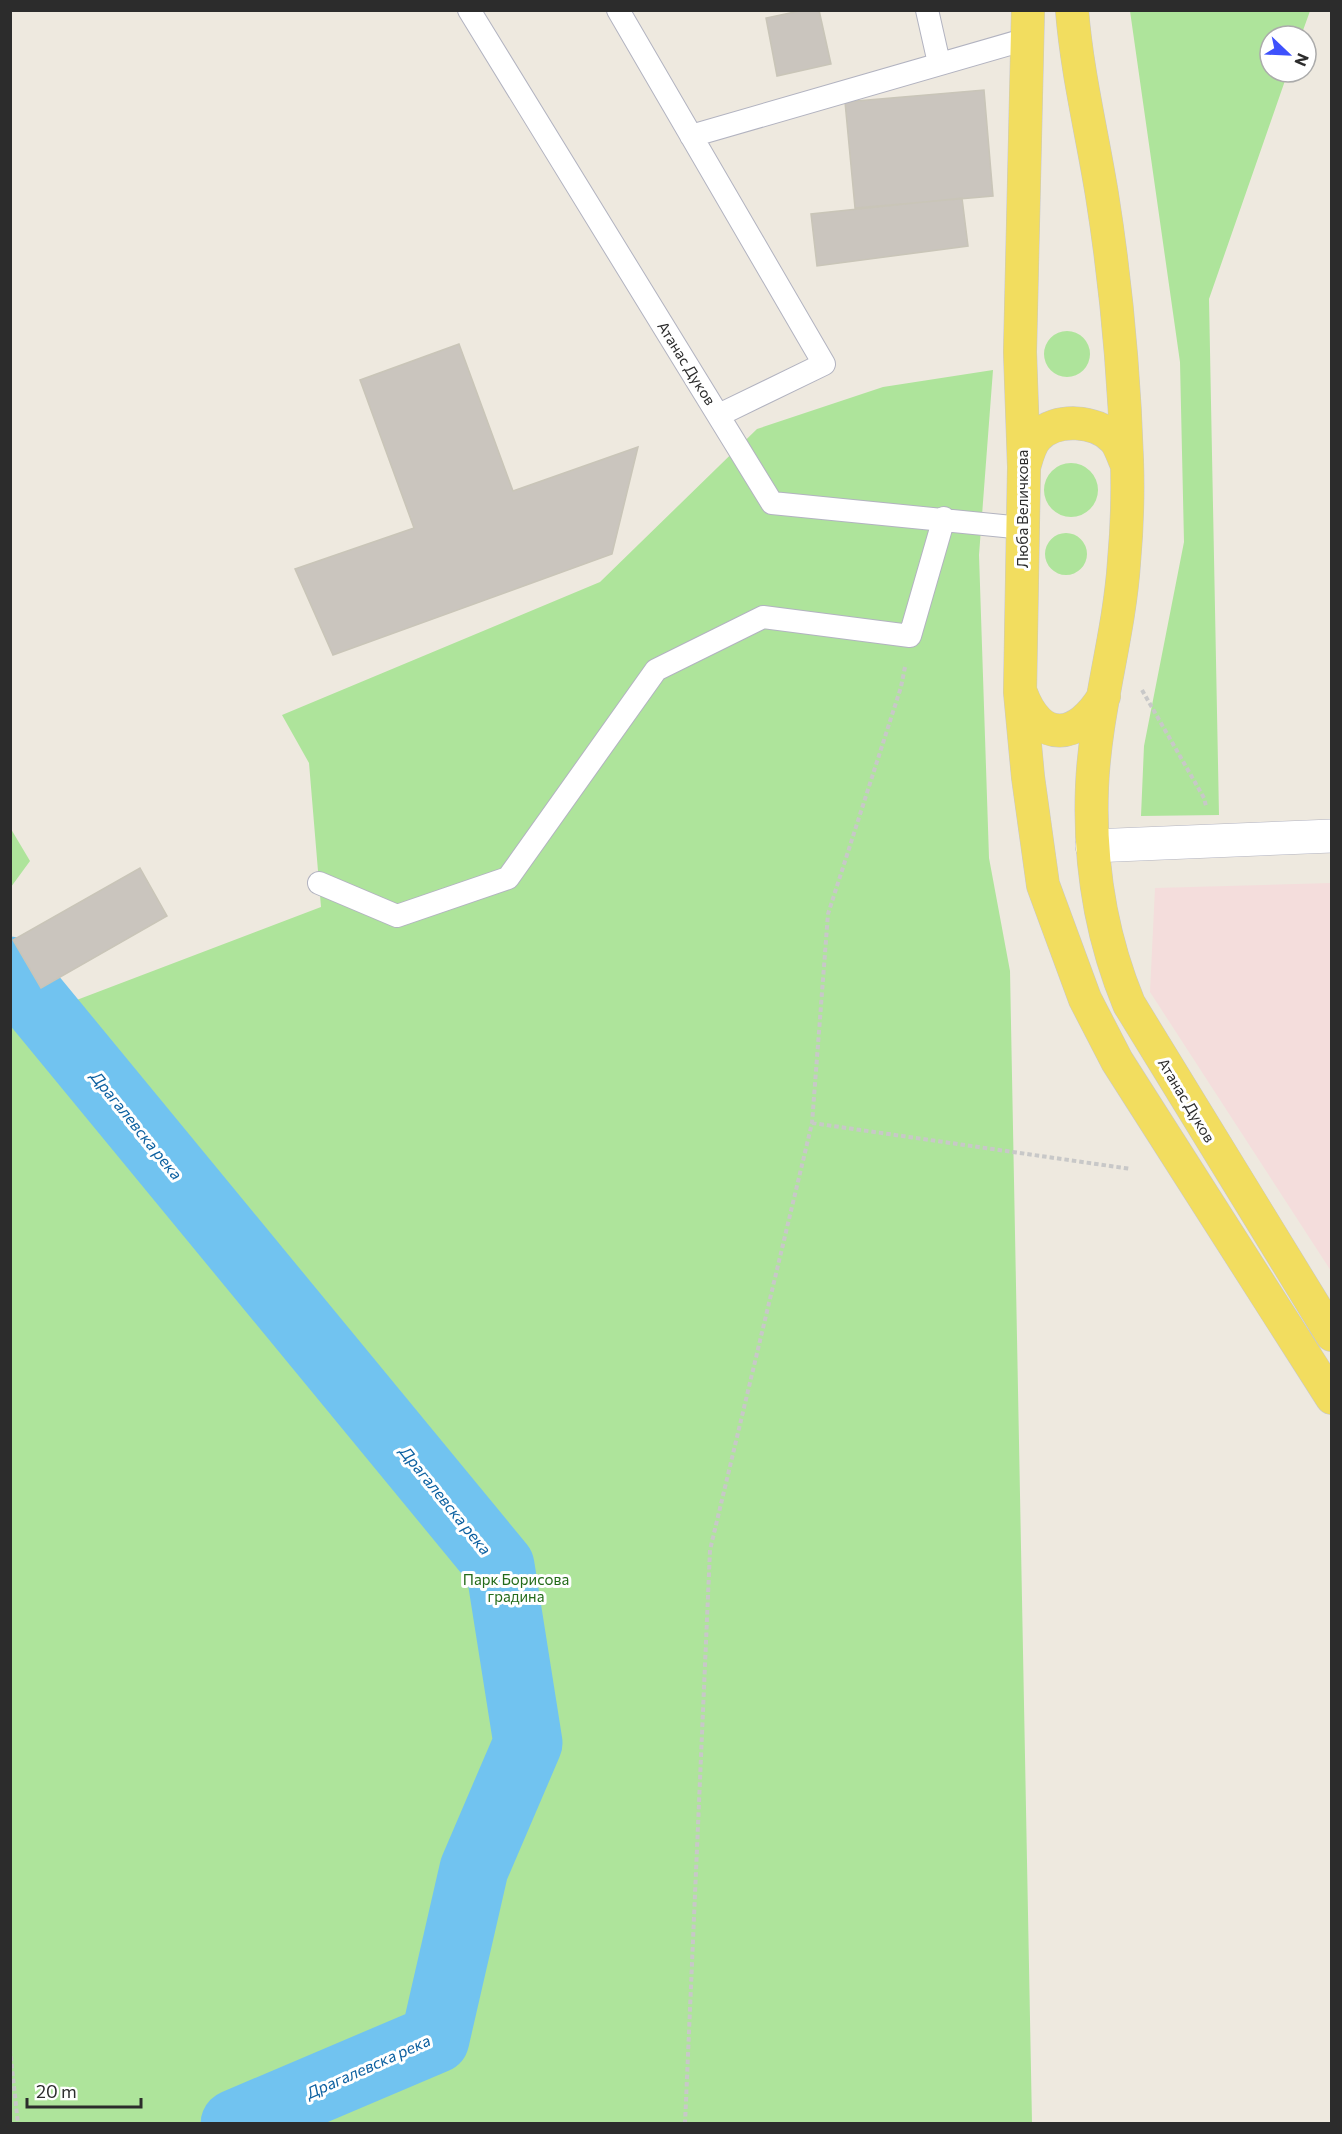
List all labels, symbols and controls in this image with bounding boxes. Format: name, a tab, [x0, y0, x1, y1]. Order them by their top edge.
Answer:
north arrow	[1258, 24, 1318, 84]
text: N	[1291, 51, 1313, 69]
street label: Атанас Дуков	[654, 318, 720, 408]
street label: Люба Величкова	[1013, 450, 1031, 568]
street label: Атанас Дуков	[1155, 1055, 1219, 1145]
water label: Драгалевска река	[86, 1065, 187, 1183]
water label: Драгалевска река	[395, 1440, 496, 1558]
park label: Парк Борисова градина	[463, 1570, 569, 1605]
water label: Драгалевска река	[301, 2030, 433, 2103]
scale bar	[27, 2071, 141, 2109]
text: 20 m	[36, 2080, 77, 2102]

